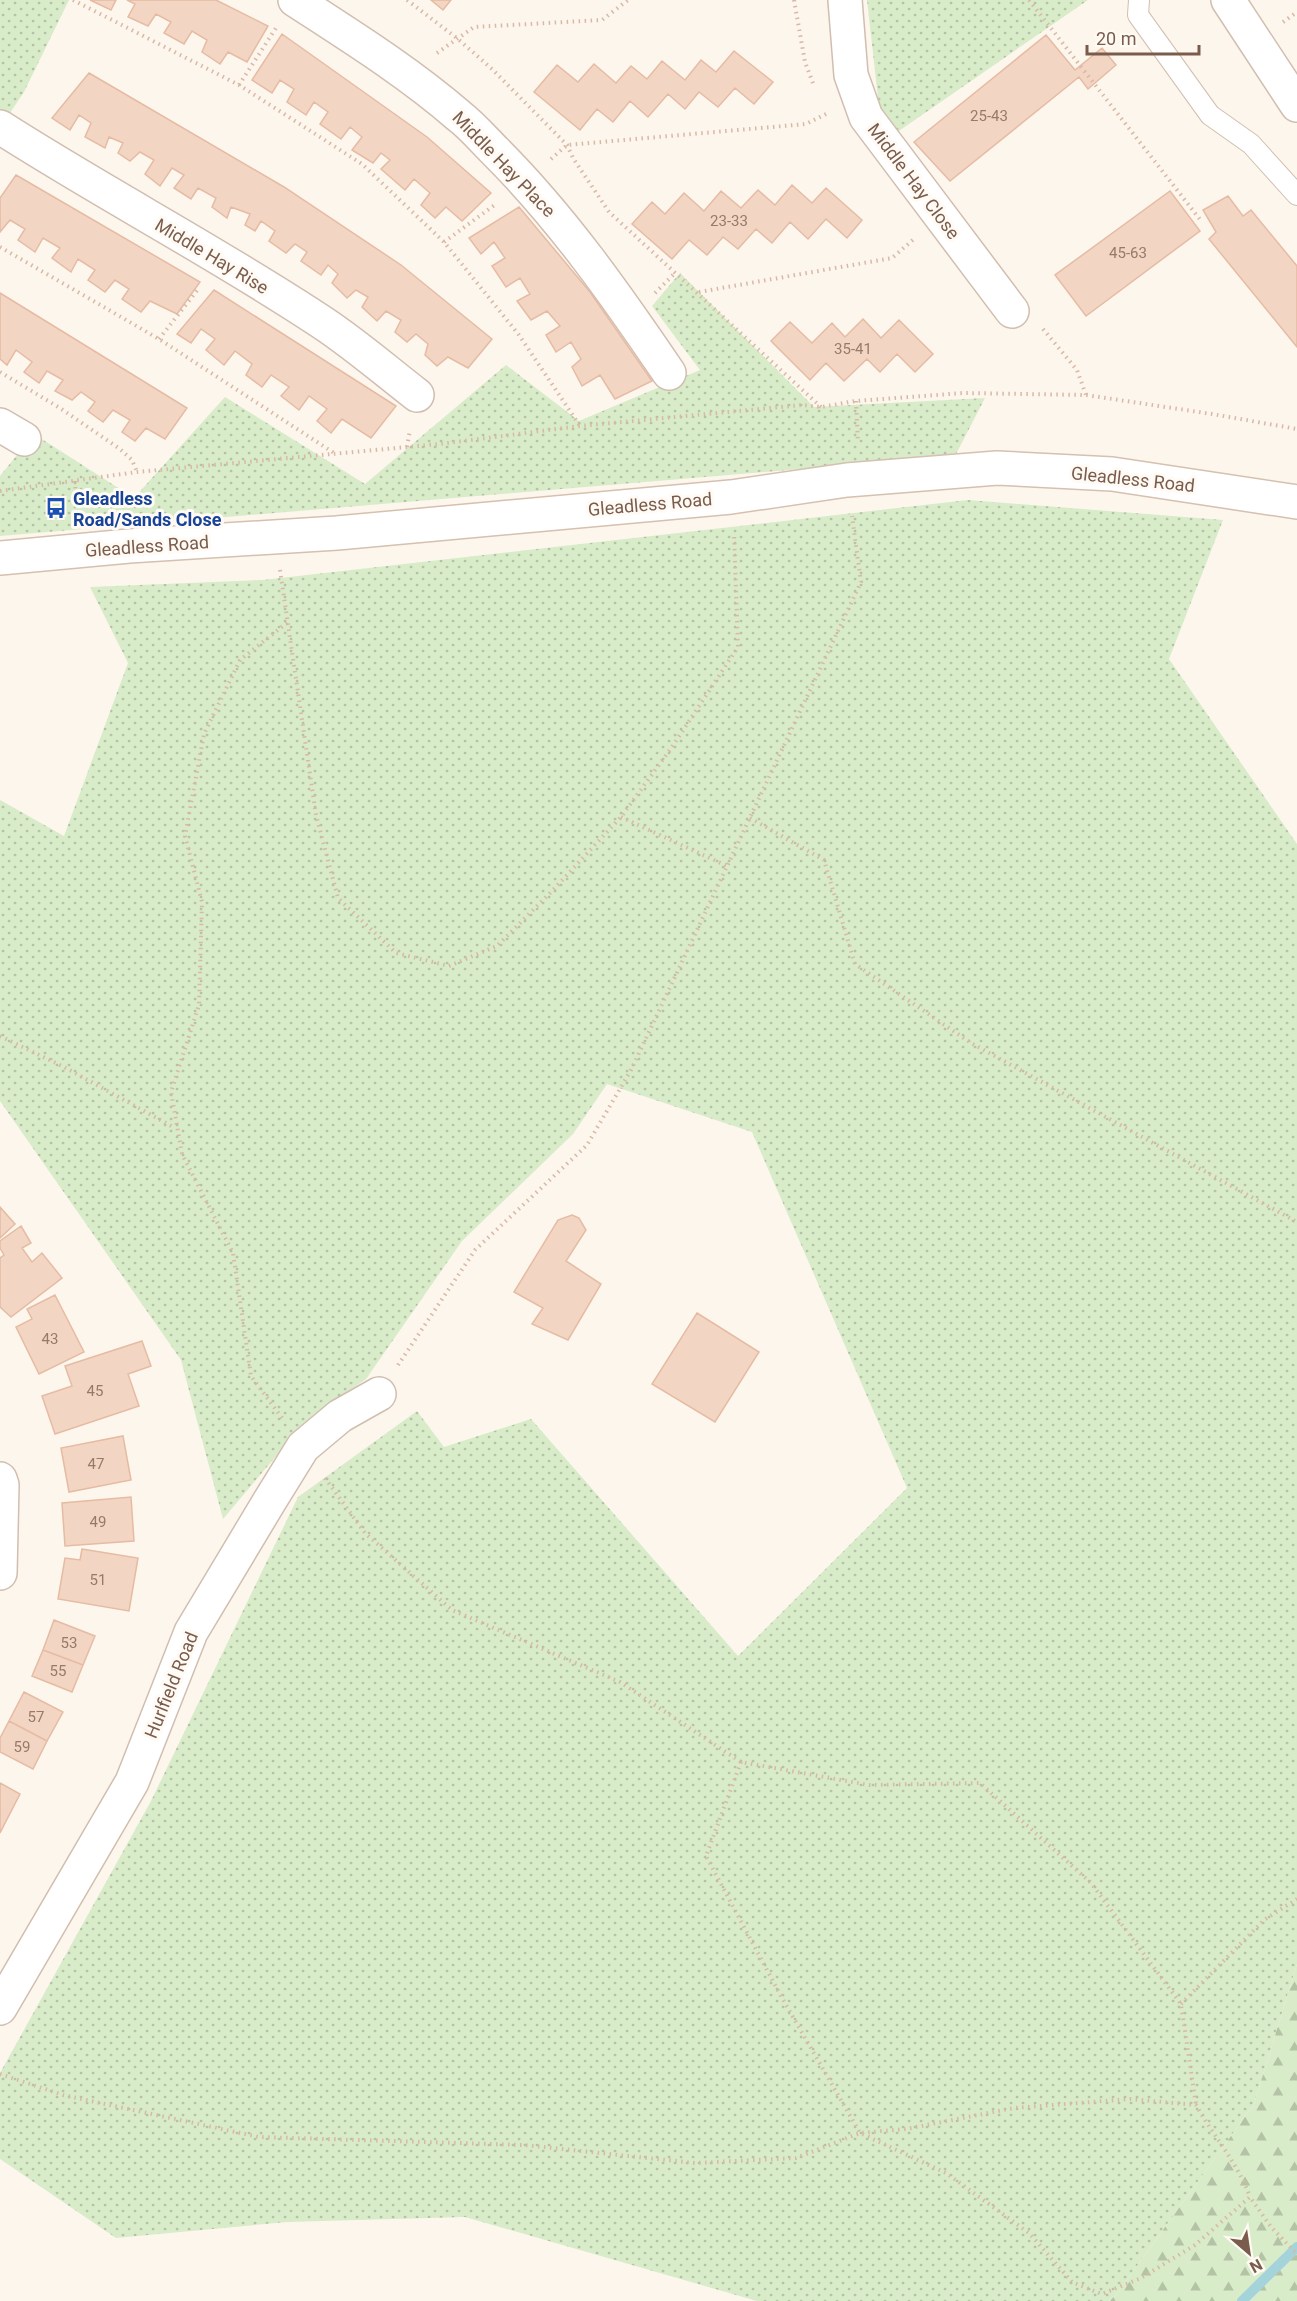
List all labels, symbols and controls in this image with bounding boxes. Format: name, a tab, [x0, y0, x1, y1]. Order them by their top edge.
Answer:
scale bar	[1087, 18, 1200, 56]
text: 20 m	[1096, 28, 1136, 49]
street label: Middle Hay Place	[448, 107, 560, 221]
house number: 25-43	[970, 107, 1008, 125]
street label: Middle Hay Close	[864, 119, 964, 243]
house number: 23-33	[710, 212, 748, 230]
street label: Middle Hay Rise	[151, 214, 273, 298]
house number: 45-63	[1109, 244, 1147, 262]
house number: 35-41	[834, 340, 872, 358]
street label: Gleadless Road	[1070, 462, 1196, 496]
place label: Gleadless Road/Sands Close	[73, 488, 222, 530]
street label: Gleadless Road	[587, 488, 713, 520]
bus stop icon: Gleadless Road/Sands Close	[44, 496, 68, 520]
street label: Gleadless Road	[84, 531, 210, 561]
house number: 43	[42, 1330, 58, 1348]
house number: 45	[87, 1382, 103, 1400]
house number: 47	[88, 1455, 104, 1473]
house number: 49	[90, 1513, 106, 1531]
house number: 51	[90, 1571, 106, 1589]
street label: Hurlfield Road	[140, 1629, 202, 1741]
house number: 53	[61, 1634, 77, 1652]
house number: 55	[50, 1662, 66, 1680]
house number: 57	[28, 1708, 44, 1726]
house number: 59	[14, 1738, 30, 1756]
north arrow	[1219, 2223, 1279, 2283]
text: N	[1246, 2255, 1266, 2277]

